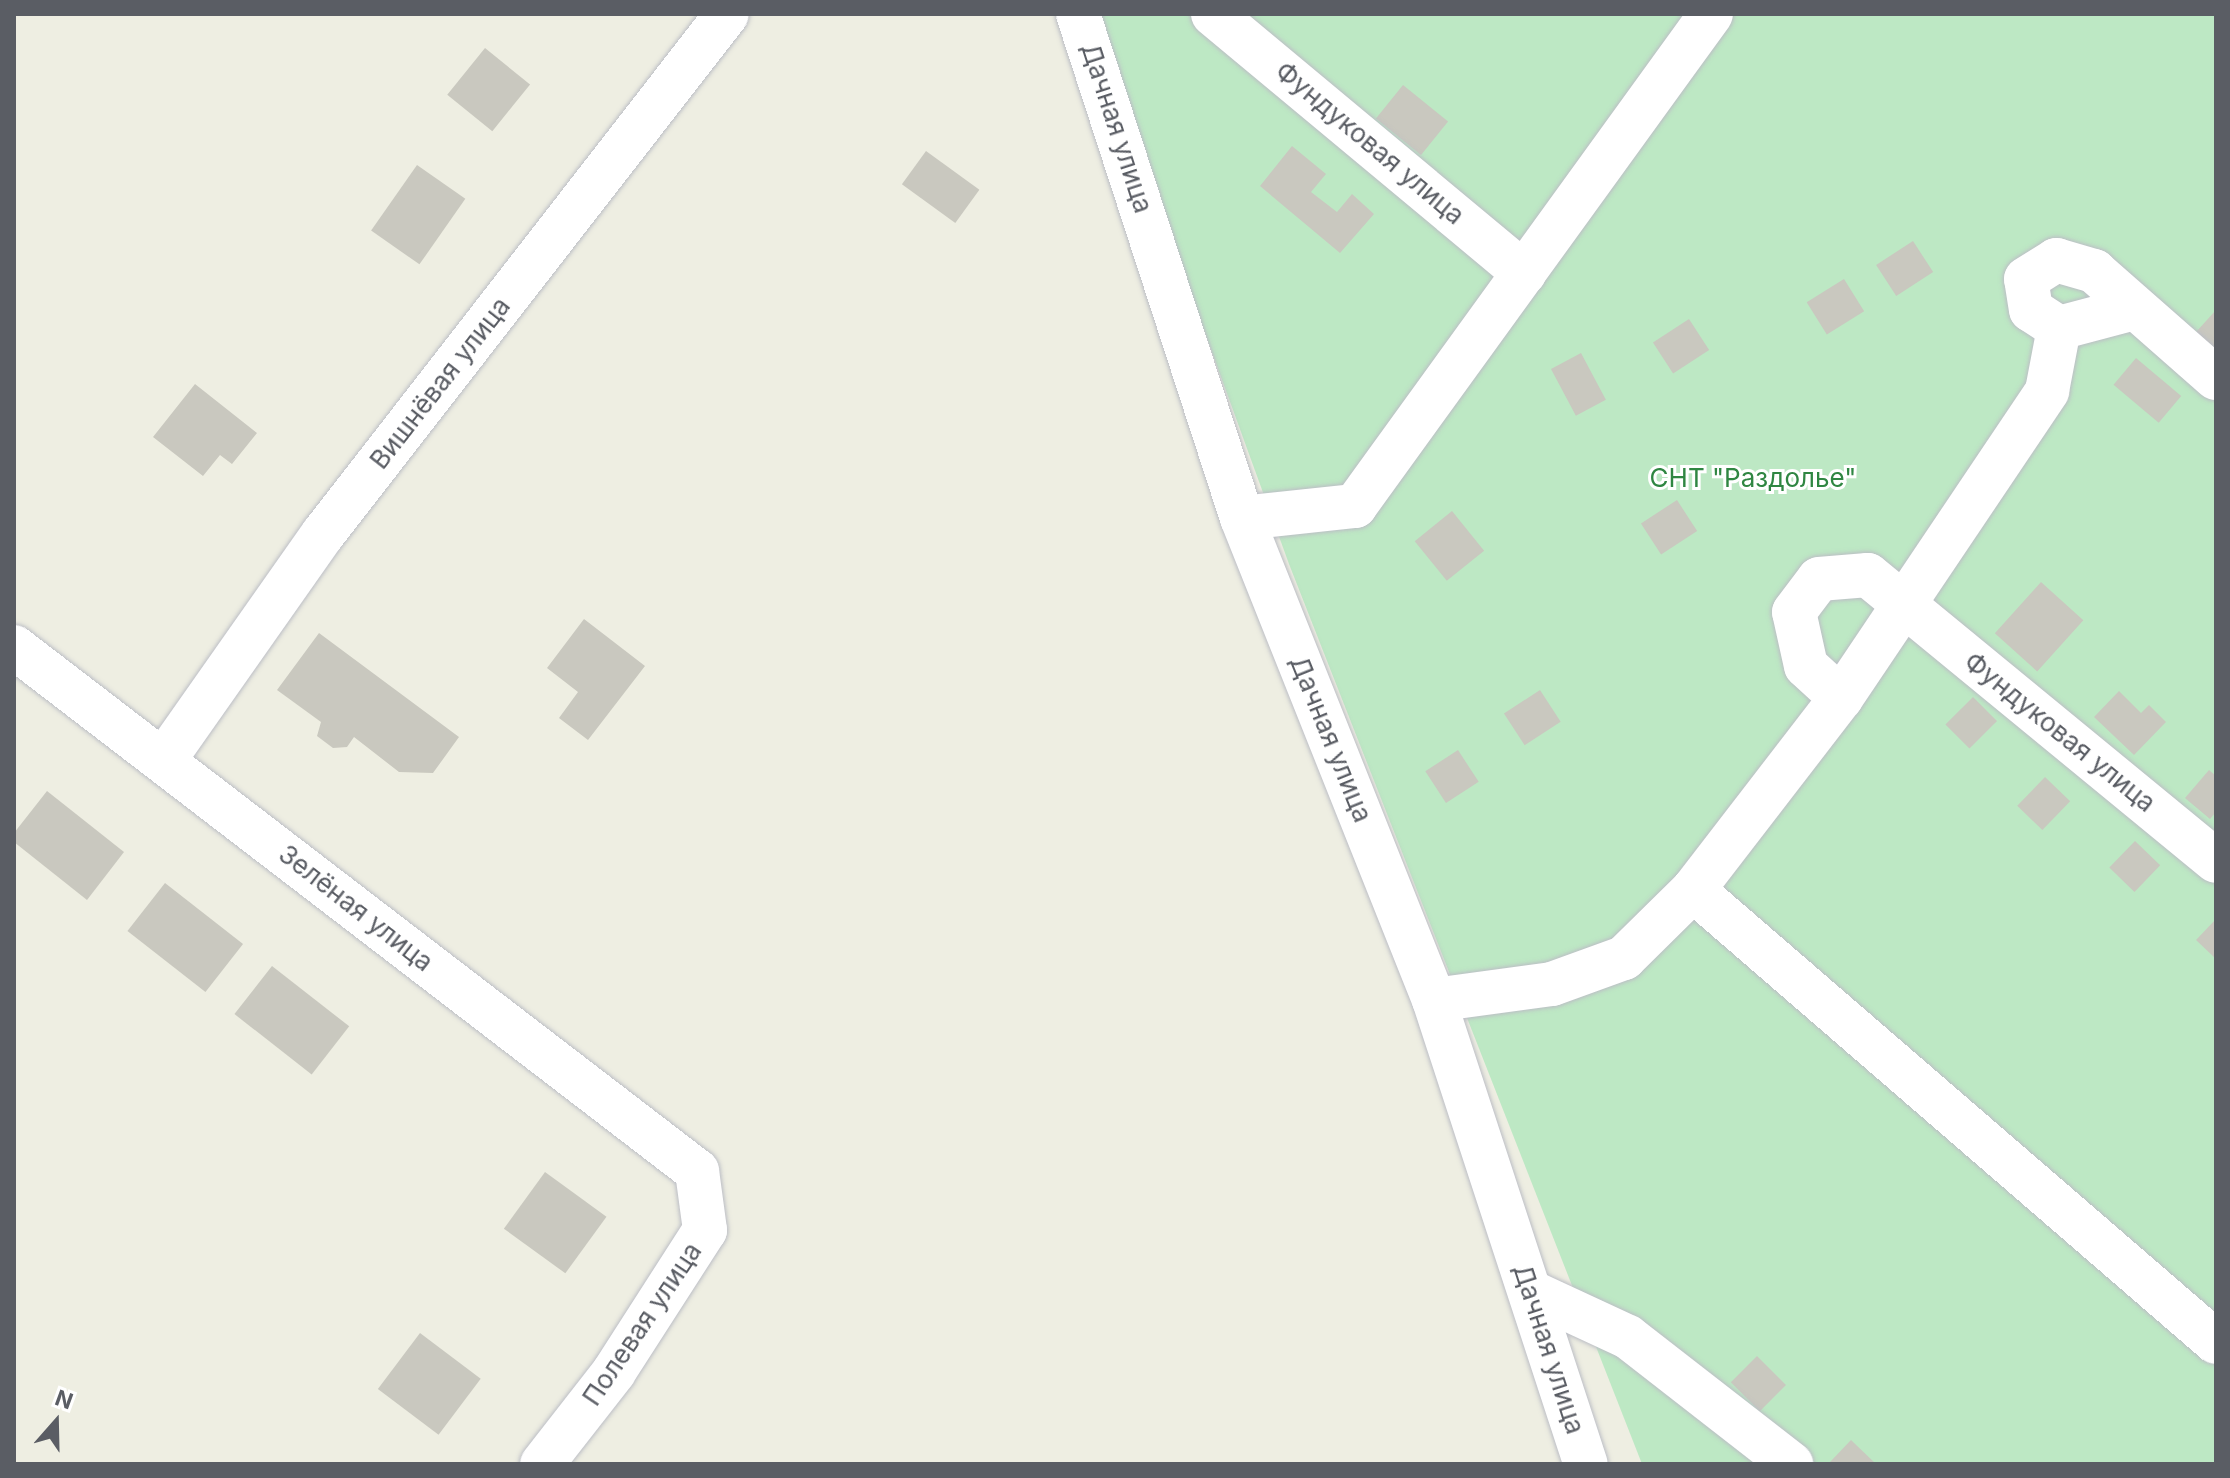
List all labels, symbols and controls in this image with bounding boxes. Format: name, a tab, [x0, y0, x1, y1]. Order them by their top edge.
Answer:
street label: Дачная улица	[1075, 39, 1159, 217]
street label: Фундуковая улица	[1269, 55, 1471, 231]
street label: Вишнёвая улица	[363, 291, 517, 475]
park label: СНТ "Раздолье"	[1650, 462, 1856, 494]
street label: Фундуковая улица	[1958, 645, 2162, 819]
street label: Дачная улица	[1283, 651, 1379, 827]
street label: Зелёная улица	[273, 838, 439, 978]
street label: Полевая улица	[576, 1237, 708, 1411]
street label: Дачная улица	[1507, 1260, 1591, 1438]
north arrow	[16, 1382, 96, 1462]
text: N	[52, 1384, 77, 1415]

